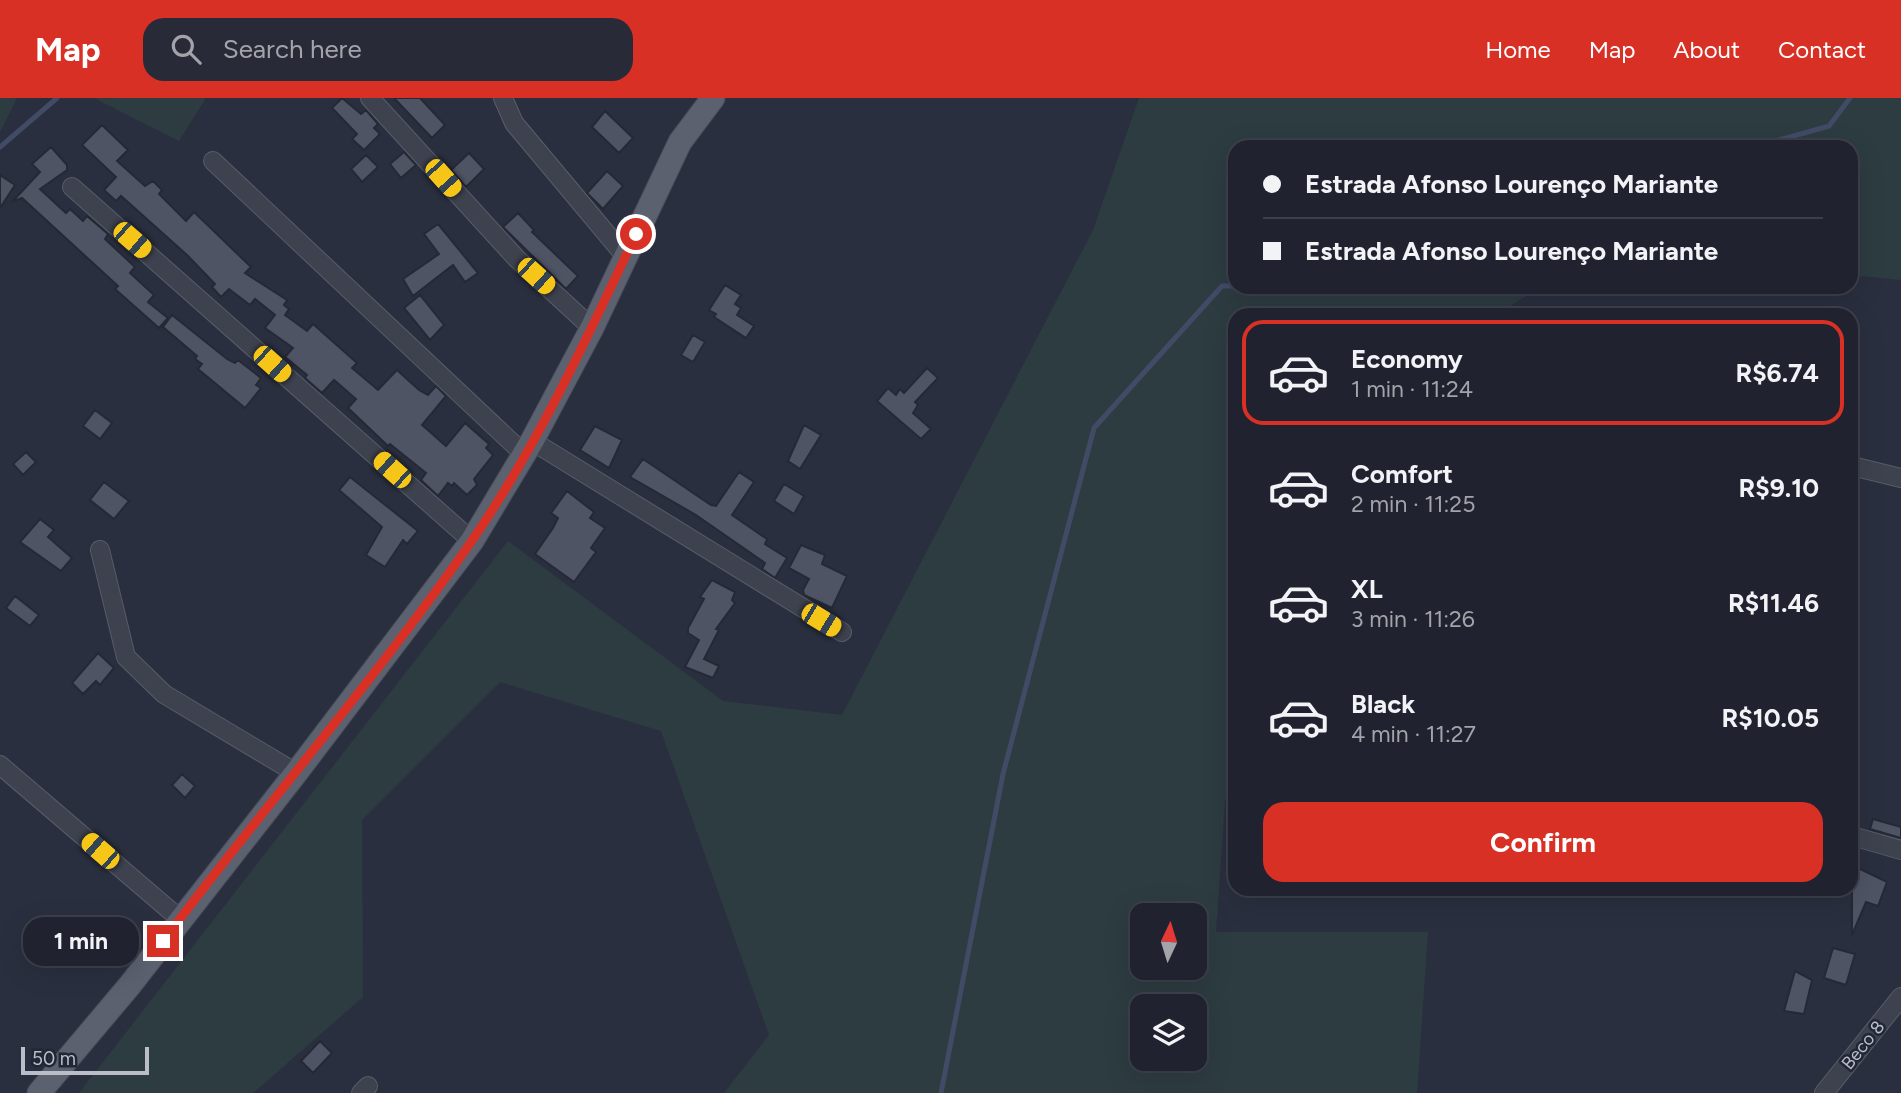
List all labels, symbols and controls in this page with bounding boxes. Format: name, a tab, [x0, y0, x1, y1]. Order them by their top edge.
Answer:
search box	[143, 18, 633, 81]
text: Map	[35, 30, 101, 69]
icon: search	[167, 30, 205, 68]
text: Search here	[223, 33, 362, 65]
text: Home	[1485, 35, 1551, 64]
text: Map	[1589, 35, 1635, 64]
text: About	[1673, 35, 1740, 64]
text: Contact	[1778, 35, 1866, 64]
car	[422, 155, 465, 201]
text: Estrada Afonso Lourenço Mariante	[1305, 168, 1718, 200]
car	[110, 218, 155, 262]
route start	[620, 218, 652, 250]
text: Estrada Afonso Lourenço Mariante	[1305, 235, 1718, 267]
car	[514, 254, 559, 298]
icon: car	[1267, 341, 1330, 404]
car	[250, 342, 295, 386]
text: Economy	[1351, 343, 1463, 375]
text: R$6.74	[1735, 357, 1819, 389]
text: 1 min · 11:24	[1351, 375, 1473, 403]
car	[370, 448, 415, 492]
icon: car	[1267, 456, 1330, 519]
text: Comfort	[1351, 458, 1453, 490]
text: R$9.10	[1738, 472, 1819, 504]
text: 2 min · 11:25	[1351, 490, 1475, 518]
icon: car	[1267, 571, 1330, 634]
text: XL	[1351, 573, 1383, 605]
text: R$11.46	[1728, 587, 1819, 619]
car	[798, 600, 845, 640]
text: 3 min · 11:26	[1351, 605, 1475, 633]
icon: car	[1267, 686, 1330, 749]
text: Black	[1351, 688, 1415, 720]
text: R$10.05	[1722, 702, 1819, 734]
text: 4 min · 11:27	[1351, 720, 1476, 748]
button: Confirm	[1263, 802, 1823, 882]
car	[78, 829, 123, 873]
north arrow	[1130, 903, 1208, 980]
map controls	[1130, 903, 1207, 1071]
callout: 1 min	[23, 916, 138, 966]
route end	[147, 925, 179, 957]
text: 1 min	[54, 927, 108, 955]
button: layers	[1130, 994, 1207, 1071]
street label: Beco 8	[1837, 1016, 1889, 1074]
scale bar	[21, 1044, 149, 1076]
text: 50 m	[32, 1047, 76, 1070]

